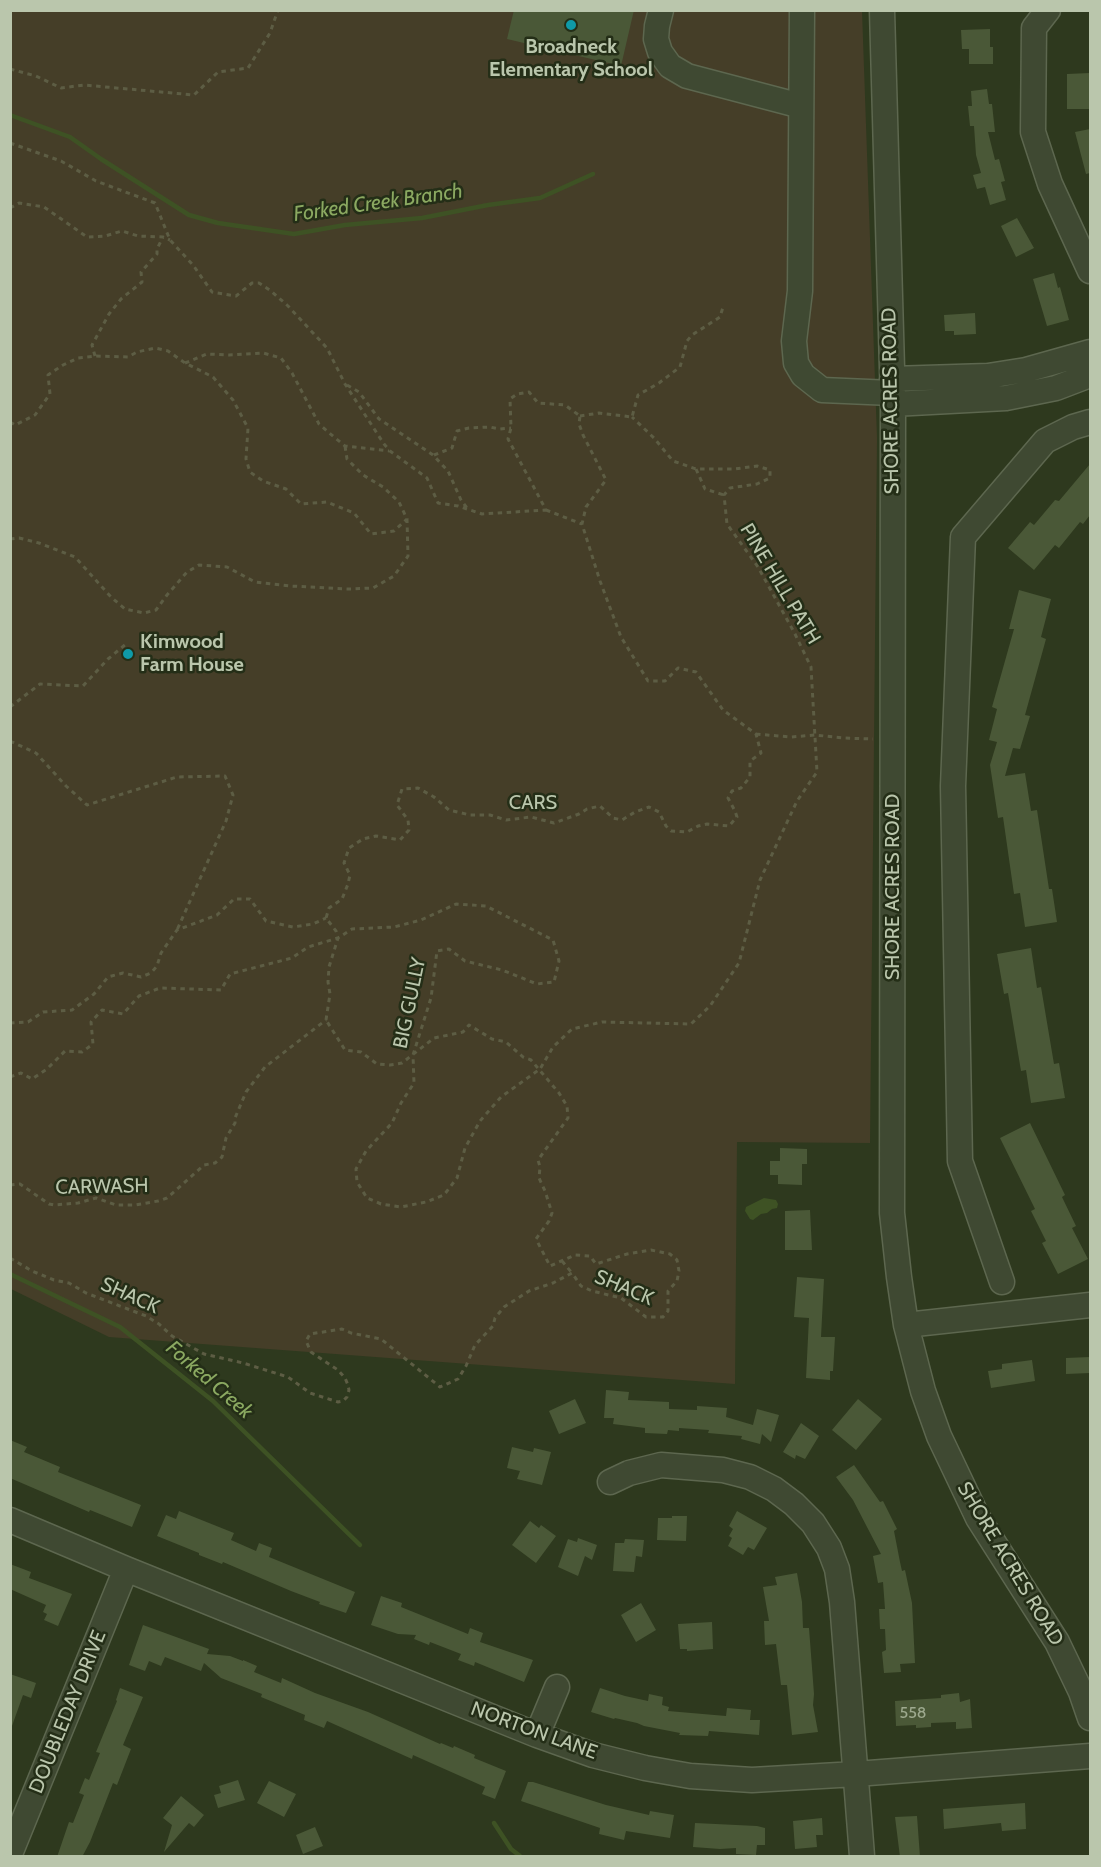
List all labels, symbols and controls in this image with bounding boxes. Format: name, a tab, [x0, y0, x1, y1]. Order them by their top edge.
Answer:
marker: Broadneck Elementary School	[564, 18, 578, 32]
place label: Broadneck Elementary School	[489, 35, 653, 82]
water label: Forked Creek Branch	[292, 179, 464, 227]
street label: SHORE ACRES ROAD	[877, 307, 905, 495]
street label: PINE HILL PATH	[735, 519, 825, 649]
place label: Kimwood Farm House	[140, 630, 244, 677]
marker: Kimwood Farm House	[121, 647, 135, 661]
street label: CARS	[509, 791, 557, 815]
street label: SHORE ACRES ROAD	[881, 794, 905, 980]
street label: BIG GULLY	[389, 955, 431, 1051]
street label: CARWASH	[55, 1174, 149, 1200]
street label: SHACK	[591, 1265, 657, 1311]
street label: SHACK	[97, 1273, 163, 1319]
water label: Forked Creek	[160, 1335, 258, 1425]
street label: SHORE ACRES ROAD	[952, 1478, 1068, 1650]
street label: DOUBLEDAY DRIVE	[24, 1627, 112, 1797]
street label: NORTON LANE	[467, 1697, 601, 1765]
house number: 558	[899, 1703, 927, 1723]

